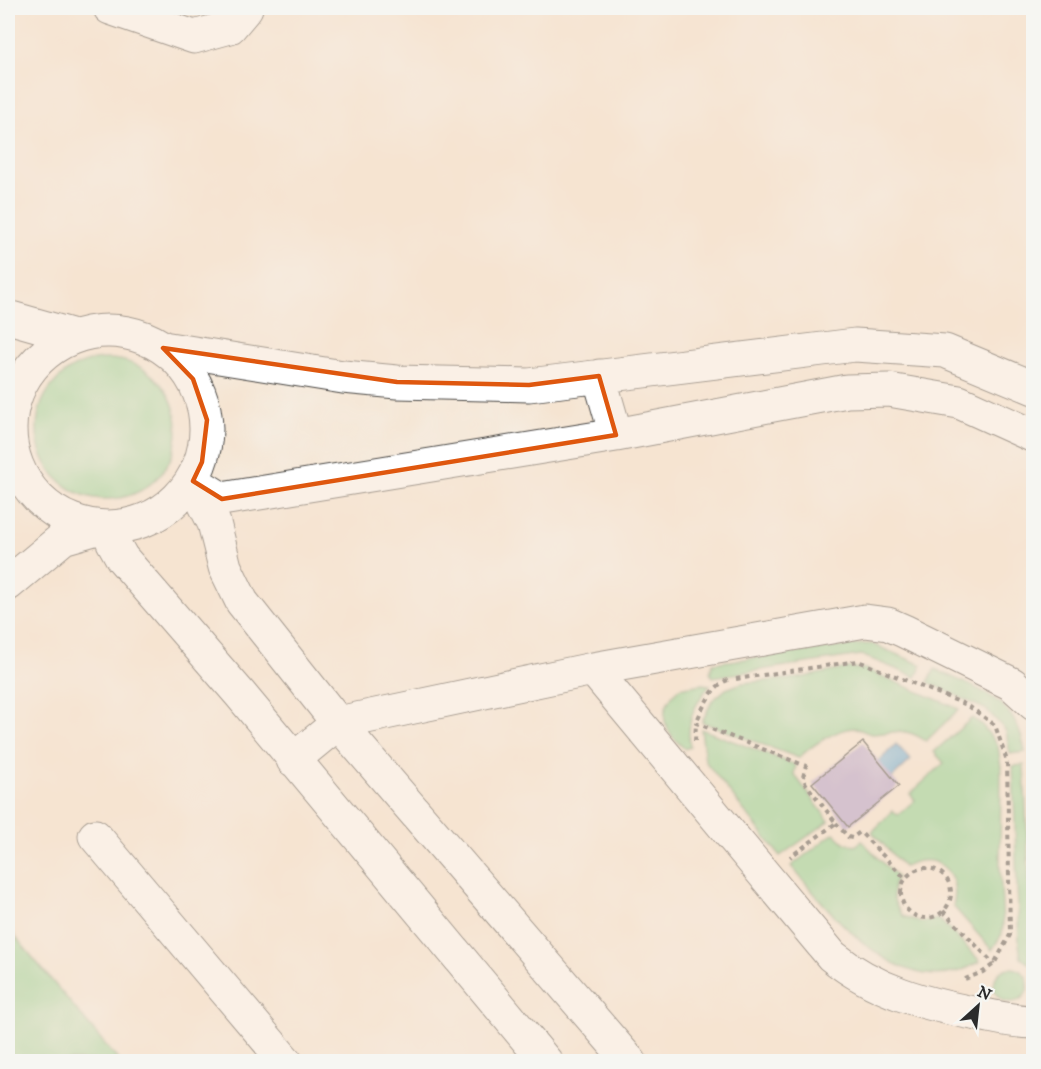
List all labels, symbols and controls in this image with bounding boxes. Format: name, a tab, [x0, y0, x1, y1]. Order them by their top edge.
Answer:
north arrow	[948, 976, 1008, 1036]
text: N	[974, 982, 995, 1005]

